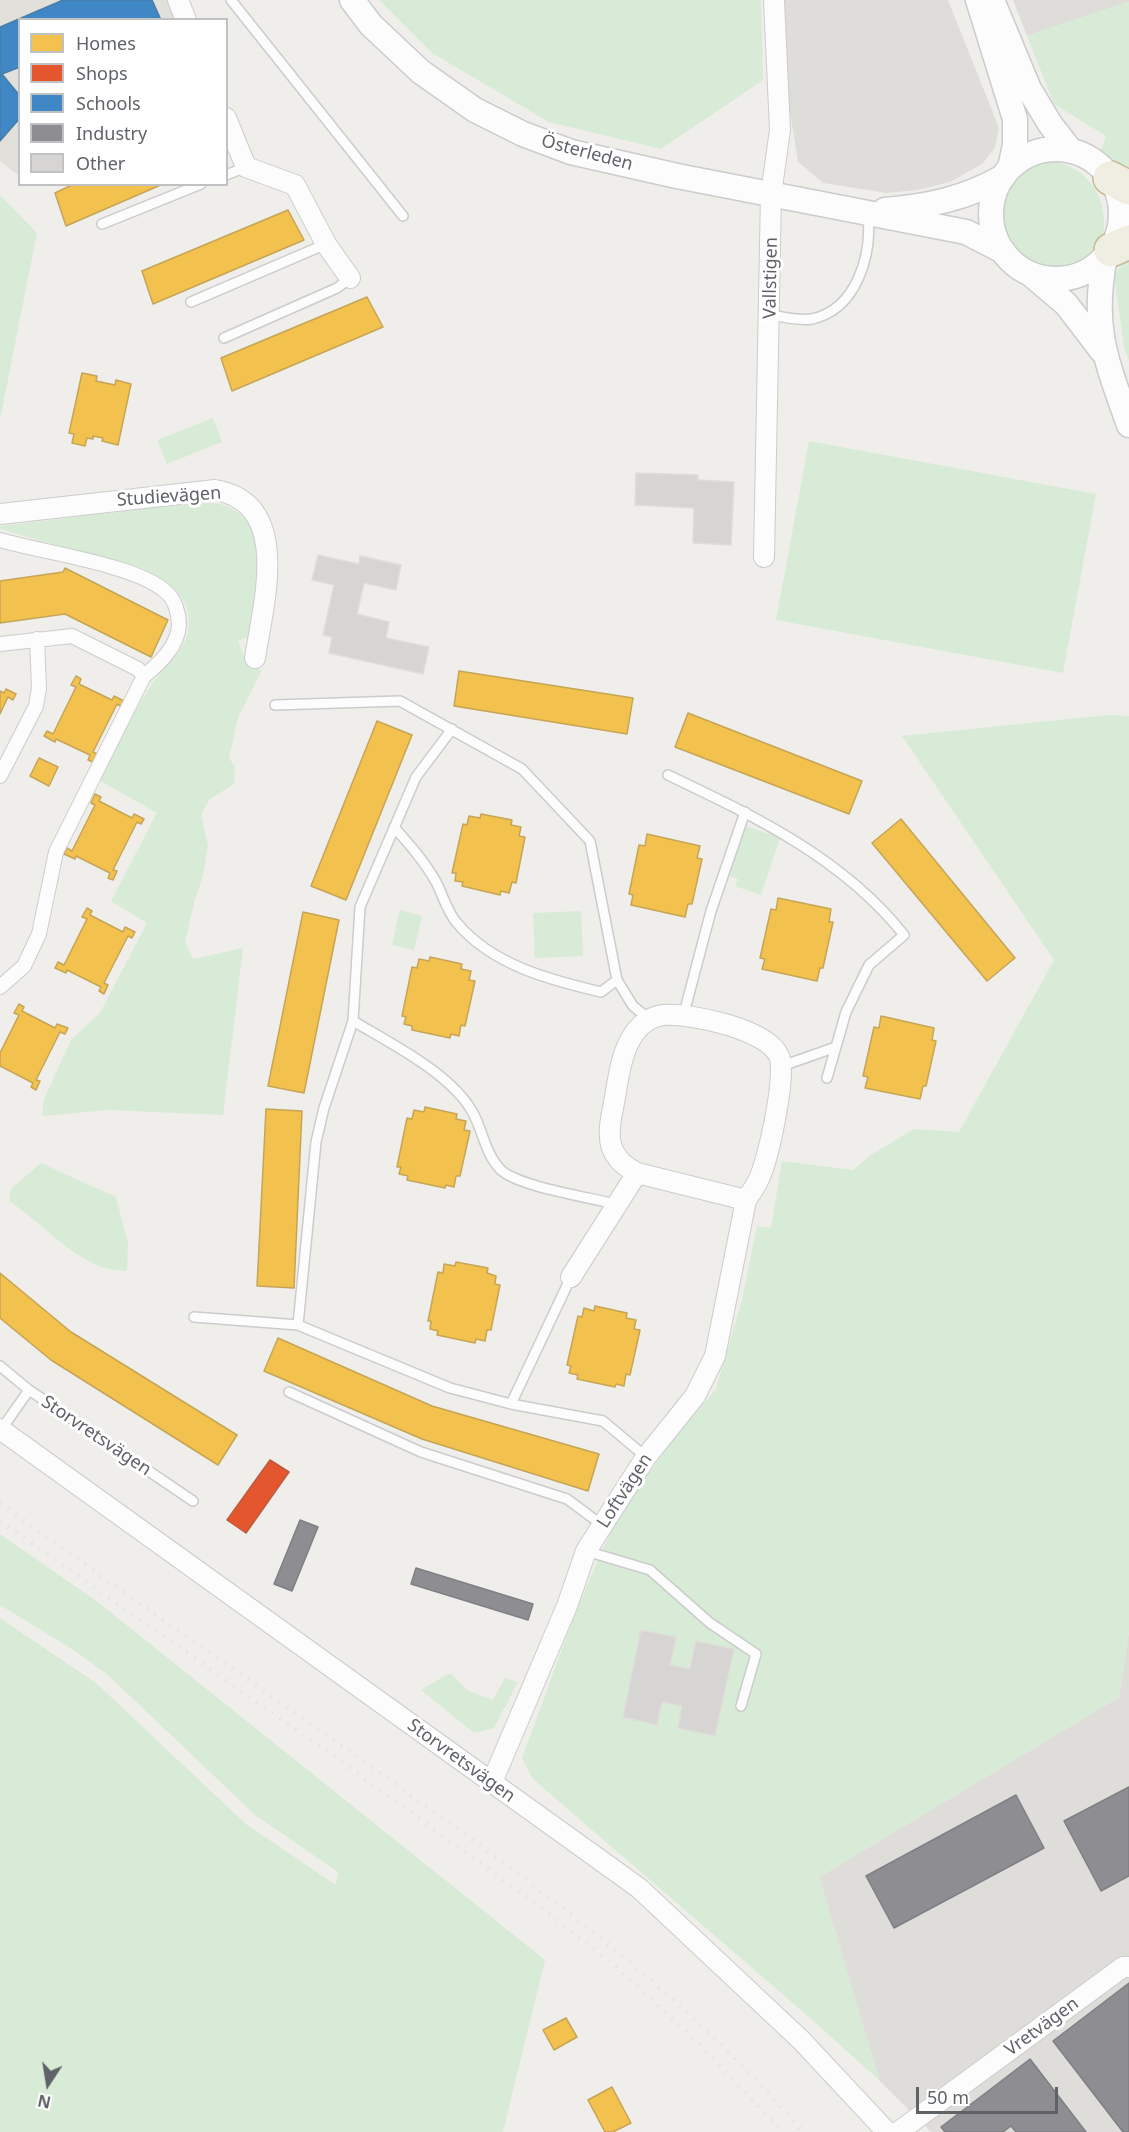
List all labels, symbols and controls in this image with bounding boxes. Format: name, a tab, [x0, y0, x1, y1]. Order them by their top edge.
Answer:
legend	[18, 18, 228, 186]
text: Homes	[76, 31, 136, 55]
text: Shops	[76, 61, 128, 85]
text: Schools	[76, 91, 141, 115]
text: Industry	[76, 121, 147, 145]
street label: Österleden	[539, 130, 635, 176]
text: Other	[76, 151, 125, 175]
street label: Vallstigen	[759, 237, 783, 319]
street label: Studievägen	[116, 483, 222, 511]
street label: Storvretsvägen	[37, 1391, 155, 1481]
street label: Loftvägen	[593, 1450, 657, 1532]
street label: Storvretsvägen	[403, 1715, 519, 1807]
street label: Vretvägen	[1001, 1993, 1083, 2061]
north arrow	[18, 2054, 78, 2114]
scale bar	[919, 2075, 1062, 2113]
text: 50 m	[927, 2085, 969, 2109]
text: N	[36, 2089, 53, 2114]

